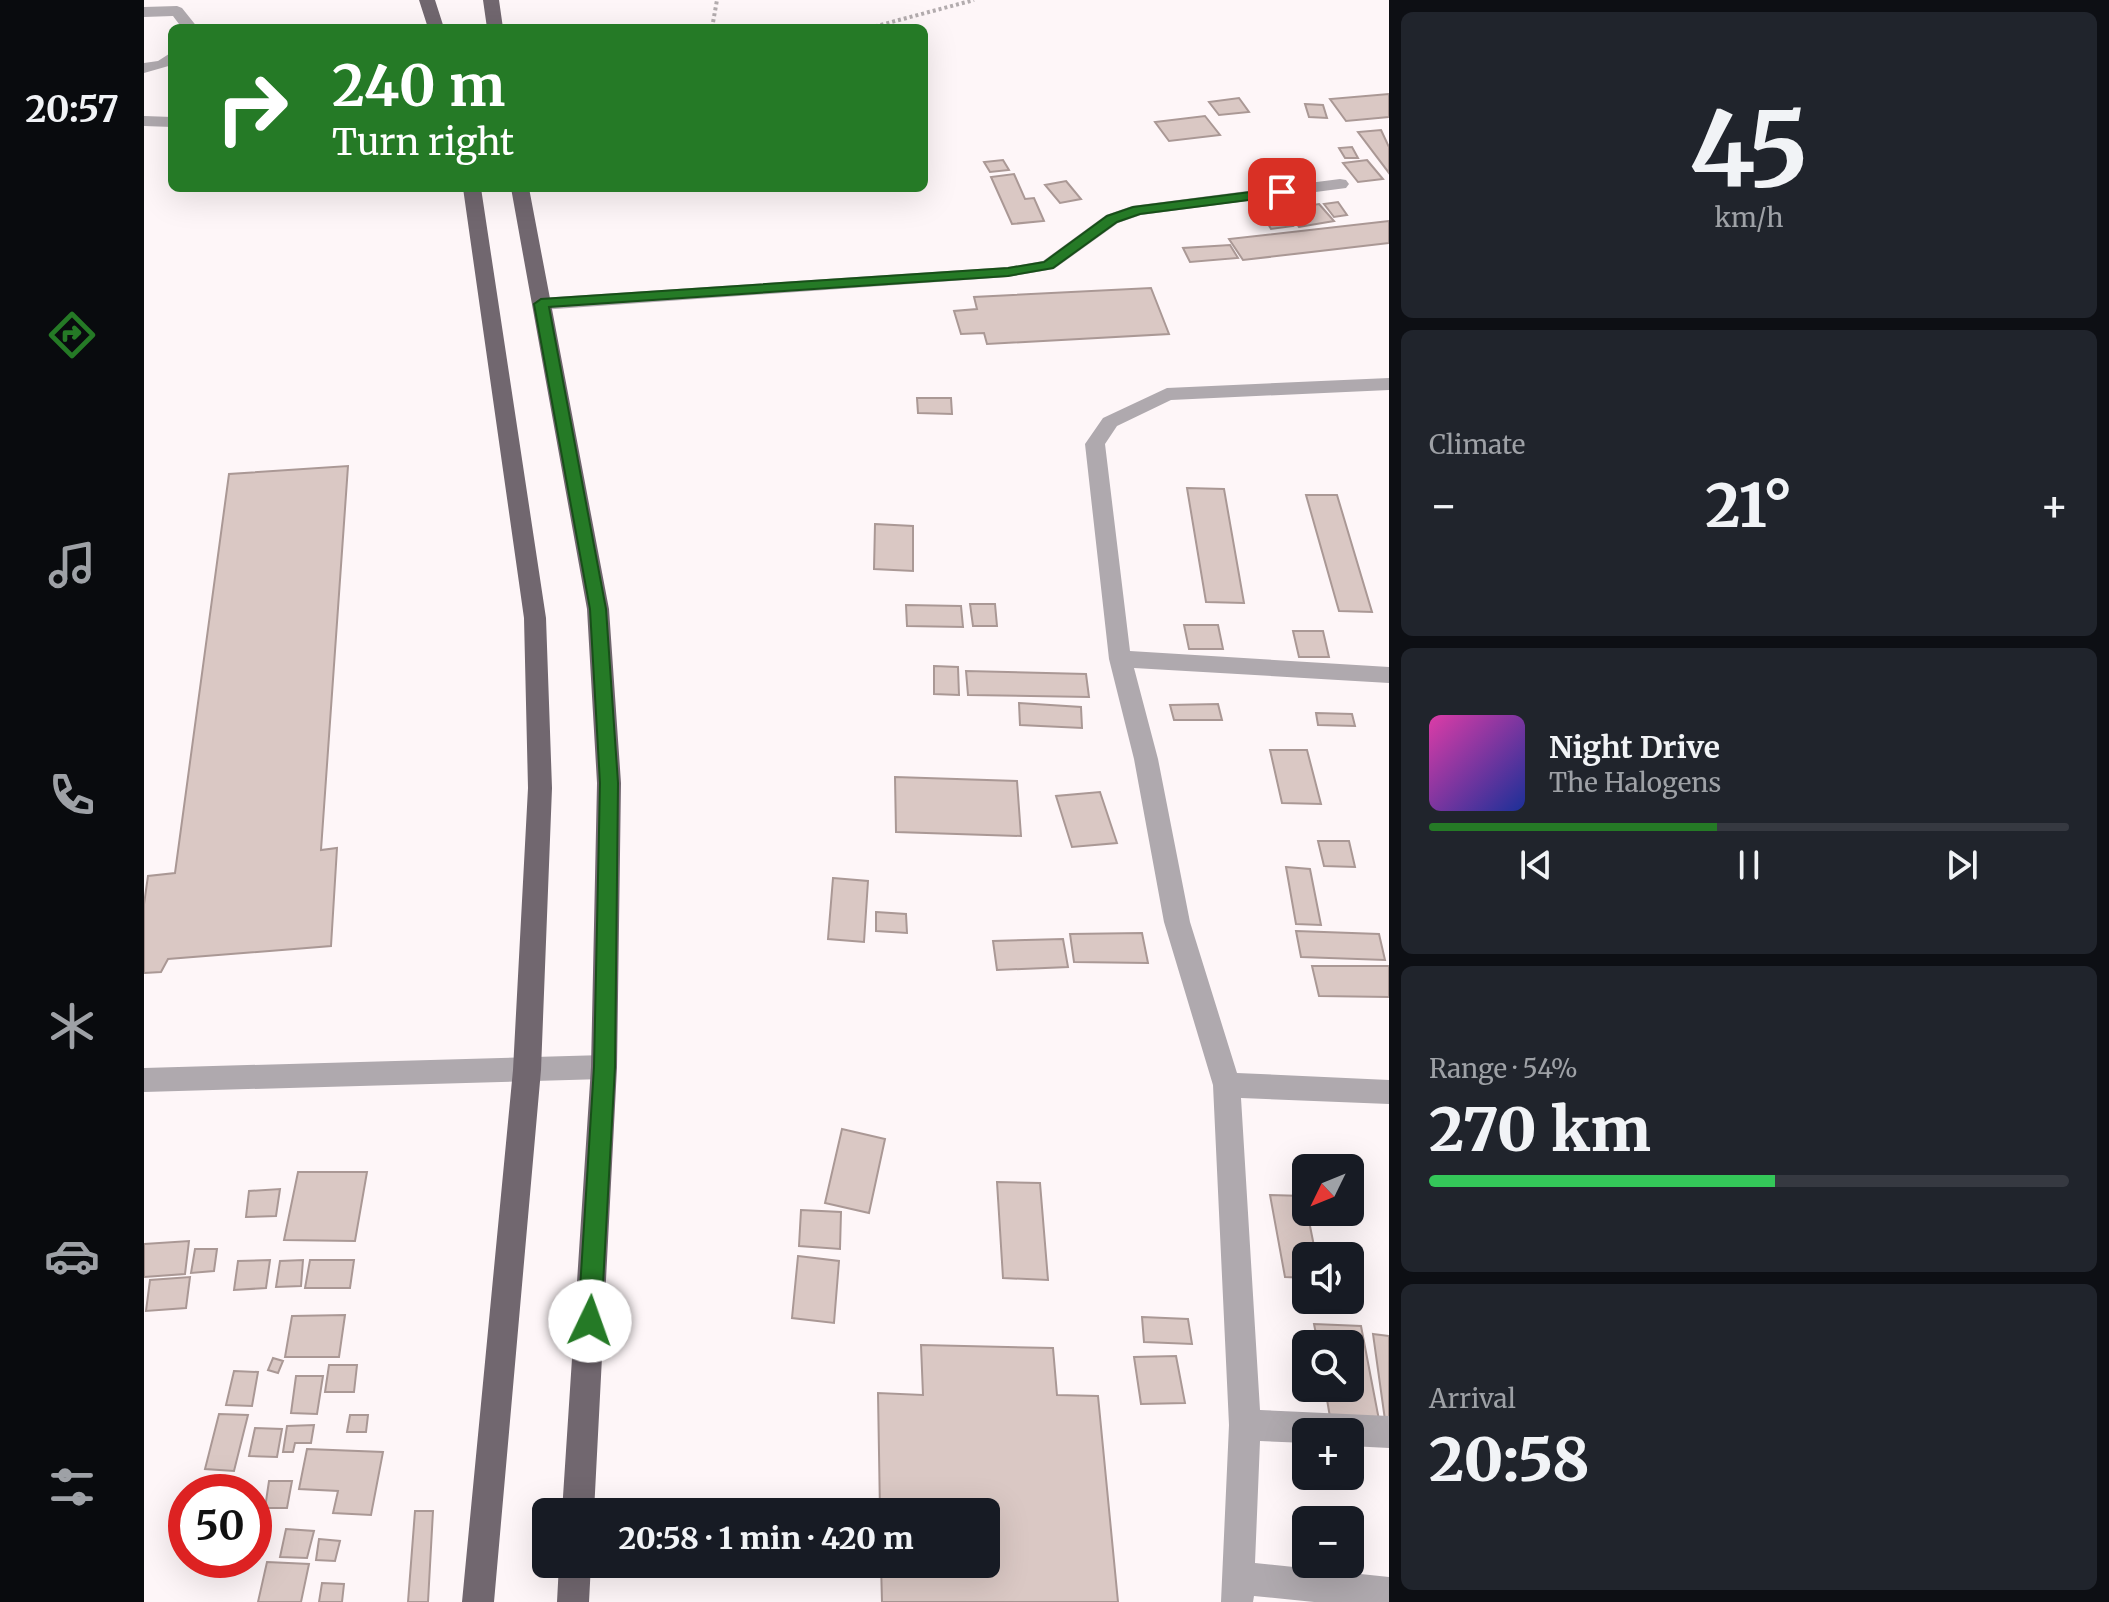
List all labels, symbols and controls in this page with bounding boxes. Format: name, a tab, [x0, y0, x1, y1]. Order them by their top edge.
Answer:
text: 240 m	[332, 51, 505, 121]
icon: right	[200, 56, 304, 160]
text: 45	[1689, 84, 1809, 214]
text: 20:57	[25, 87, 119, 132]
text: Turn right	[332, 120, 514, 165]
pin	[1248, 158, 1316, 226]
icon: arrive	[1260, 170, 1304, 214]
text: km/h	[1715, 201, 1783, 234]
icon: directions	[44, 307, 100, 363]
text: Climate	[1429, 428, 1525, 461]
text: 21°	[1705, 468, 1793, 543]
text: −	[1429, 478, 1458, 533]
text: +	[2040, 478, 2069, 533]
icon: music	[44, 537, 100, 593]
text: Night Drive	[1549, 728, 1720, 766]
text: The Halogens	[1549, 766, 1721, 799]
icon: phone	[44, 767, 100, 823]
icon: previous	[1514, 843, 1558, 887]
icon: pause	[1727, 843, 1771, 887]
icon: next	[1940, 843, 1984, 887]
icon: climate	[44, 998, 100, 1054]
text: Range · 54%	[1429, 1052, 1578, 1085]
text: 270 km	[1429, 1092, 1651, 1167]
north arrow	[1292, 1154, 1364, 1226]
map controls	[1292, 1154, 1364, 1578]
icon: car	[44, 1228, 100, 1284]
button: sound	[1292, 1242, 1364, 1314]
position arrow	[548, 1279, 632, 1363]
button: search	[1292, 1330, 1364, 1402]
text: Arrival	[1429, 1382, 1516, 1415]
button: +	[1292, 1418, 1364, 1490]
text: 20:58	[1429, 1422, 1590, 1497]
icon: filters	[44, 1459, 100, 1515]
speed limit sign: 50	[168, 1474, 272, 1578]
button: −	[1292, 1506, 1364, 1578]
text: 20:58 · 1 min · 420 m	[619, 1519, 913, 1557]

